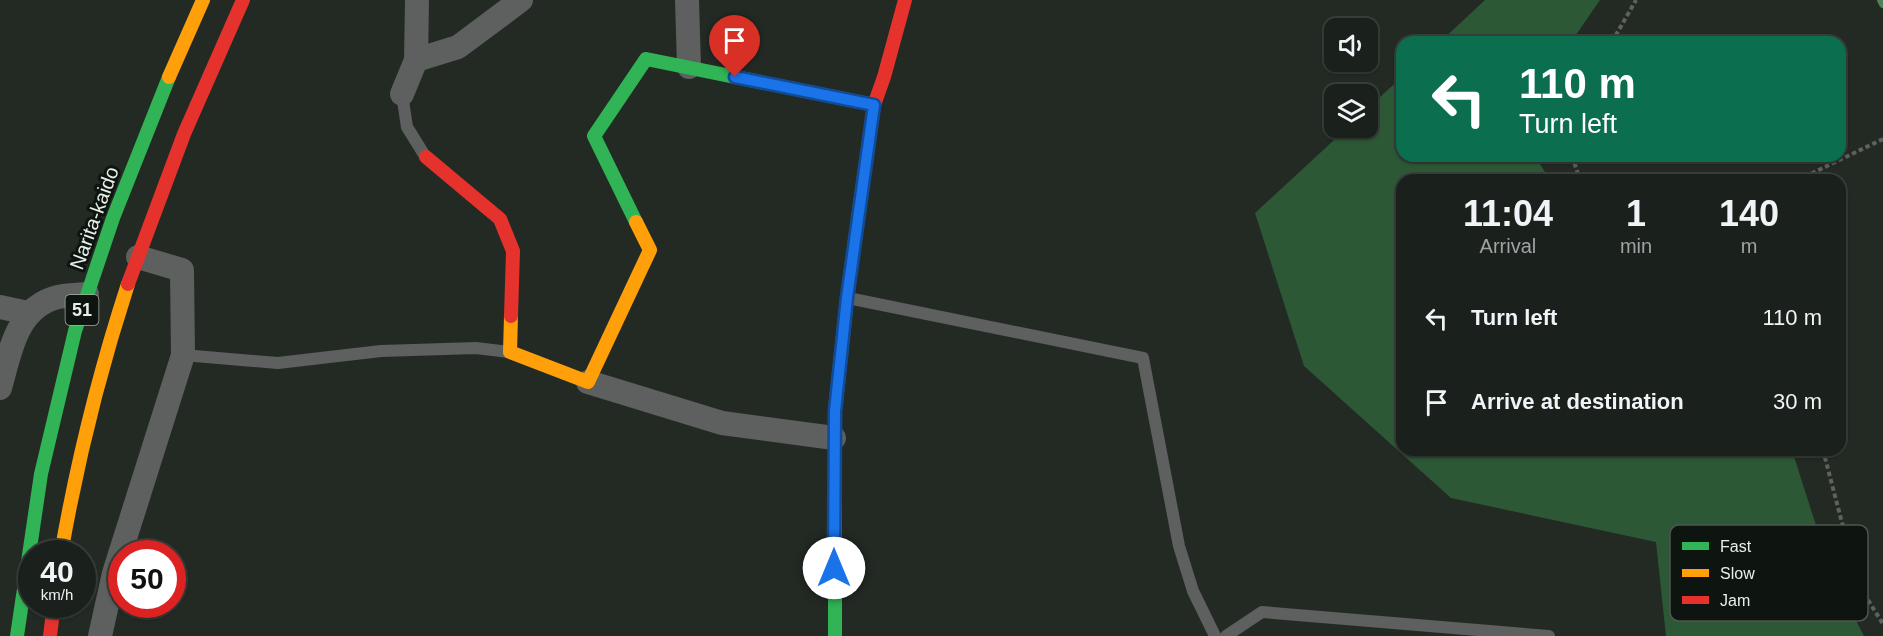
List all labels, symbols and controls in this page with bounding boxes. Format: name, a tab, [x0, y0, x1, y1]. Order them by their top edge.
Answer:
pin	[709, 15, 760, 77]
map controls	[1324, 18, 1378, 138]
button: sound	[1324, 18, 1378, 72]
icon: arrive	[718, 24, 751, 57]
icon: left	[1420, 60, 1498, 138]
text: 110 m	[1519, 60, 1636, 107]
button: layers	[1324, 84, 1378, 138]
text: Turn left	[1519, 109, 1617, 139]
street label: Narita-kaido	[65, 164, 123, 272]
text: 11:04	[1463, 193, 1553, 234]
text: 1	[1626, 193, 1646, 234]
text: 140	[1719, 193, 1779, 234]
text: Arrival	[1480, 235, 1536, 257]
text: min	[1620, 235, 1652, 257]
text: m	[1741, 235, 1757, 257]
road number: 51	[66, 295, 98, 325]
icon: left	[1420, 302, 1453, 335]
text: Turn left	[1471, 305, 1557, 330]
text: 110 m	[1762, 305, 1822, 330]
icon: arrive	[1420, 386, 1453, 419]
text: Arrive at destination	[1471, 389, 1684, 414]
text: 30 m	[1773, 389, 1822, 414]
legend	[1670, 525, 1868, 621]
position arrow	[802, 536, 866, 600]
text: Fast	[1720, 538, 1752, 555]
speed limit sign: 50	[108, 540, 186, 618]
text: 40	[40, 555, 74, 588]
text: Slow	[1720, 565, 1755, 582]
text: km/h	[41, 586, 73, 603]
text: Jam	[1720, 592, 1750, 609]

